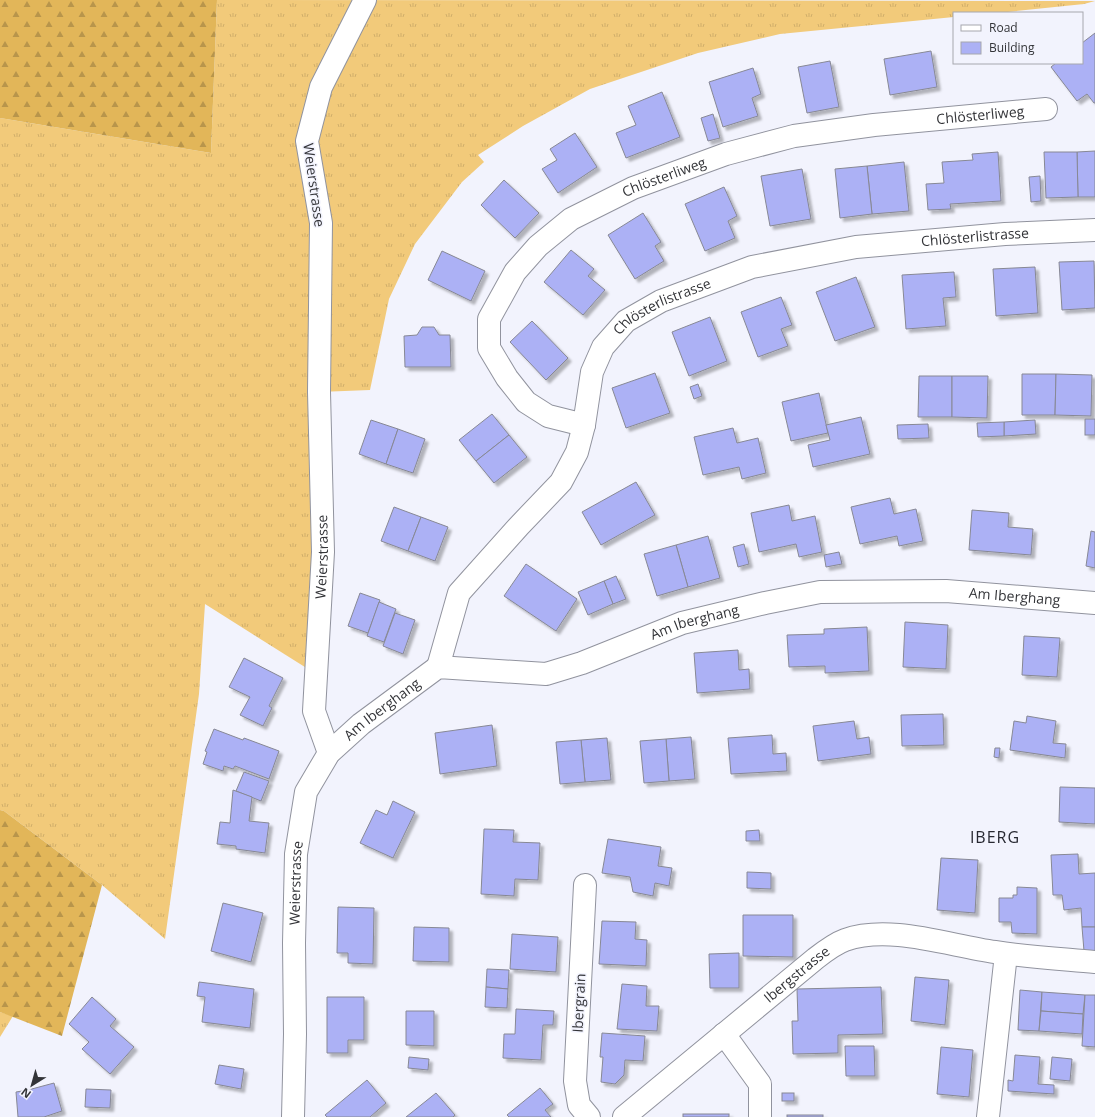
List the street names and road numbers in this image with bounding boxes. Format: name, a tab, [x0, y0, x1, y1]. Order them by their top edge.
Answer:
street label: Chlösterliweg	[935, 101, 1025, 128]
street label: Weierstrasse	[299, 142, 330, 228]
street label: Chlösterliweg	[618, 152, 709, 201]
street label: Chlösterlistrasse	[920, 223, 1029, 250]
street label: Chlösterlistrasse	[608, 273, 714, 338]
street label: Weierstrasse	[310, 514, 332, 599]
street label: Am Iberghang	[968, 583, 1062, 609]
street label: Am Iberghang	[647, 600, 741, 644]
street label: Am Iberghang	[339, 673, 424, 744]
street label: Weierstrasse	[284, 839, 307, 925]
street label: Ibergstrasse	[759, 941, 833, 1007]
street label: Ibergrain	[567, 973, 590, 1033]

